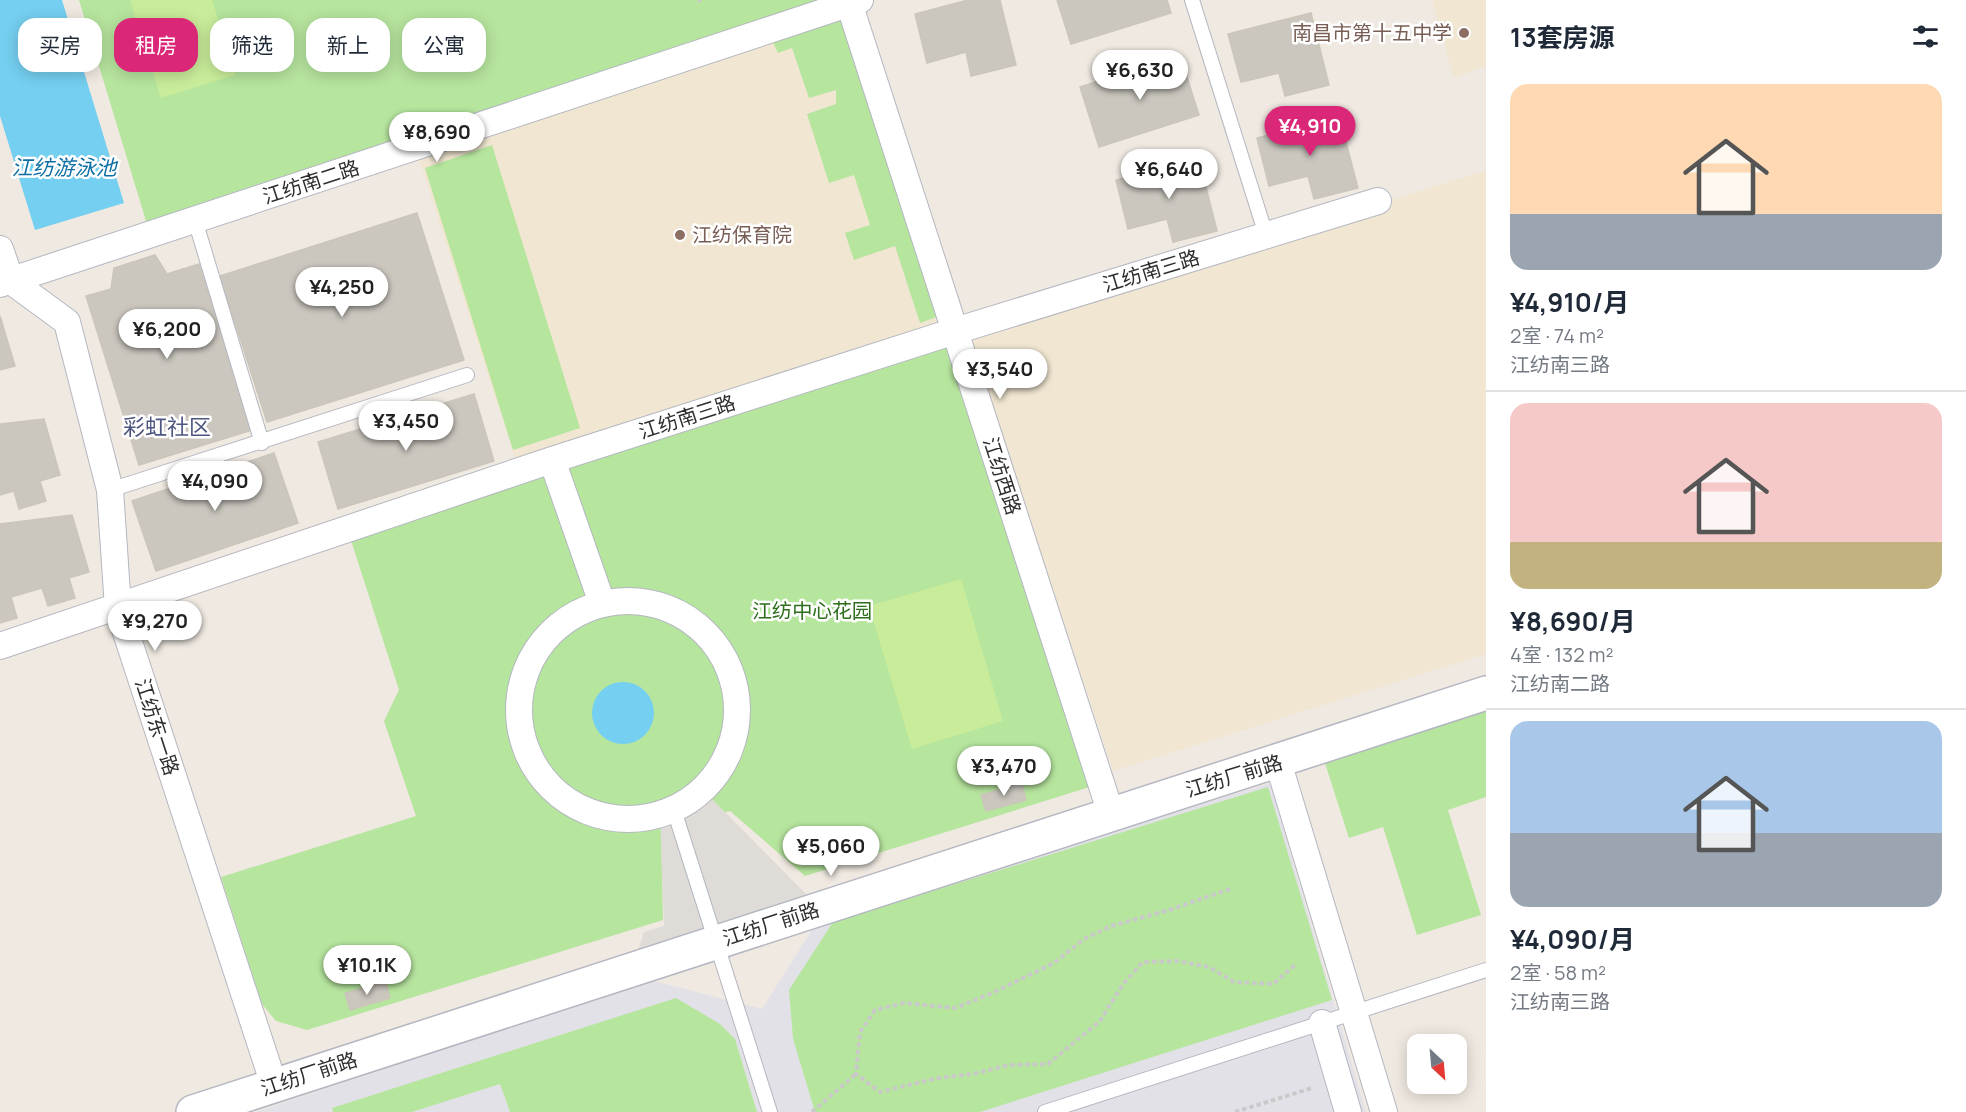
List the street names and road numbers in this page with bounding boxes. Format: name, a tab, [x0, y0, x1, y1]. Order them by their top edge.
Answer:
street label: 江纺南二路	[259, 153, 363, 210]
street label: 江纺南三路	[1099, 243, 1203, 298]
street label: 江纺南三路	[635, 388, 739, 445]
street label: 江纺西路	[977, 434, 1028, 518]
street label: 江纺东一路	[129, 675, 186, 779]
street label: 江纺厂前路	[1182, 748, 1286, 803]
street label: 江纺厂前路	[719, 895, 823, 952]
street label: 江纺厂前路	[257, 1045, 361, 1102]

